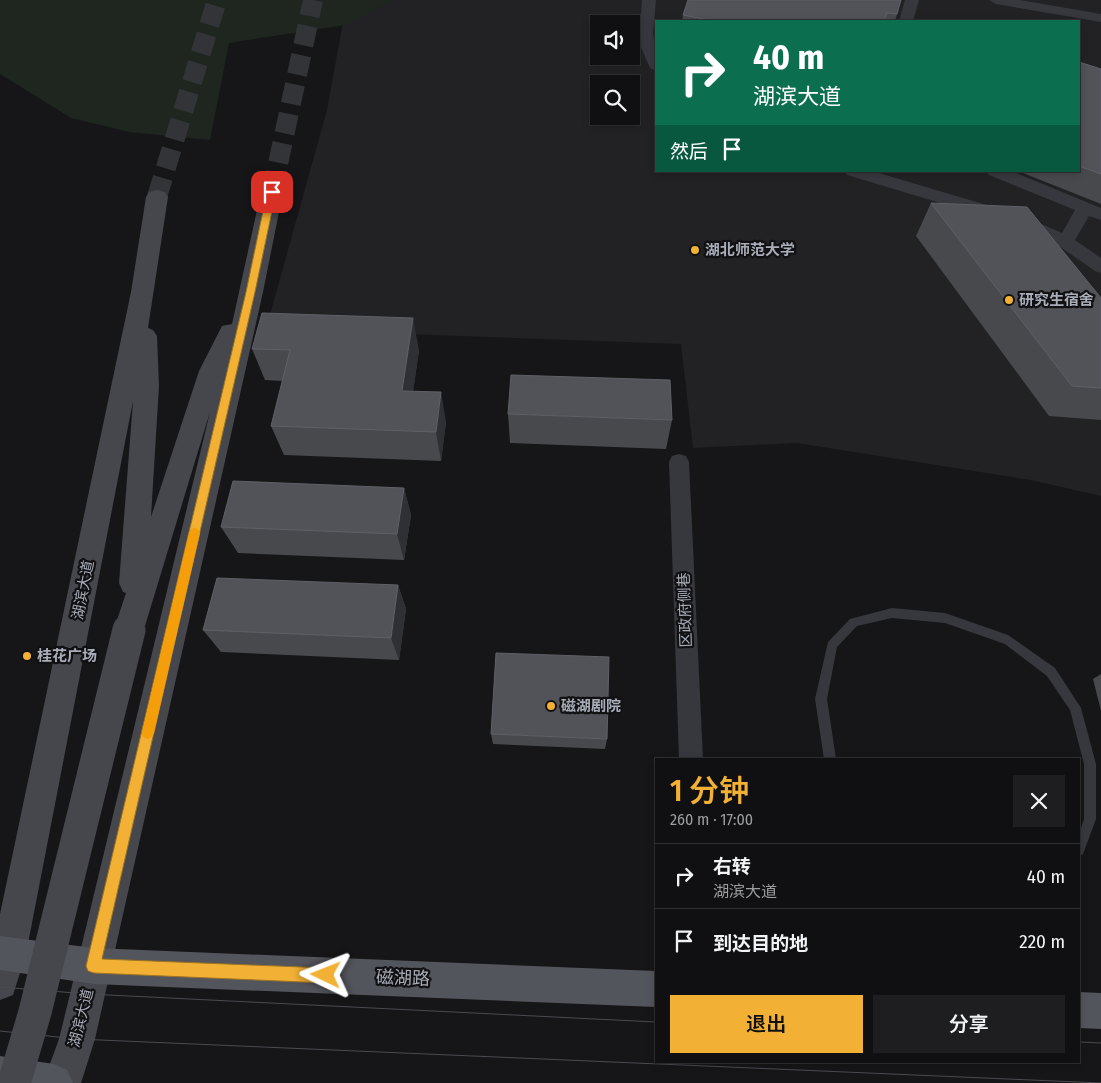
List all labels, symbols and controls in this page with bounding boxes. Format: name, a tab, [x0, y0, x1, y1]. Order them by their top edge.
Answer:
map controls	[590, 15, 640, 125]
button: sound	[590, 15, 640, 65]
text: 40 m	[753, 36, 824, 78]
icon: right	[670, 40, 735, 105]
button: search	[590, 75, 640, 125]
text: 湖滨大道	[753, 83, 841, 110]
icon: arrive	[718, 135, 746, 163]
text: 然后	[670, 140, 708, 163]
pin	[251, 171, 293, 213]
icon: arrive	[258, 178, 286, 206]
place label: 湖北师范大学	[705, 241, 795, 259]
marker: 湖北师范大学	[689, 244, 701, 256]
place label: 研究生宿舍	[1019, 291, 1094, 309]
marker: 研究生宿舍	[1003, 294, 1015, 306]
street label: 湖滨大道	[68, 559, 98, 621]
street label: 区政府侧巷	[675, 572, 695, 648]
place label: 桂花广场	[37, 647, 97, 665]
marker: 桂花广场	[21, 650, 33, 662]
place label: 磁湖剧院	[561, 697, 621, 715]
marker: 磁湖剧院	[545, 700, 557, 712]
text: 1 分钟	[670, 773, 749, 809]
button: close	[1013, 775, 1065, 827]
text: 260 m · 17:00	[670, 810, 753, 829]
text: 右转	[713, 855, 751, 878]
icon: right	[670, 862, 698, 890]
text: 40 m	[1027, 865, 1065, 888]
text: 湖滨大道	[713, 882, 777, 901]
icon: arrive	[670, 927, 698, 955]
text: 220 m	[1019, 930, 1065, 953]
text: 到达目的地	[713, 932, 808, 955]
position arrow	[299, 948, 351, 1000]
street label: 磁湖路	[376, 966, 430, 990]
street label: 湖滨大道	[65, 987, 97, 1049]
button: 退出	[670, 995, 863, 1053]
button: 分享	[873, 995, 1065, 1053]

